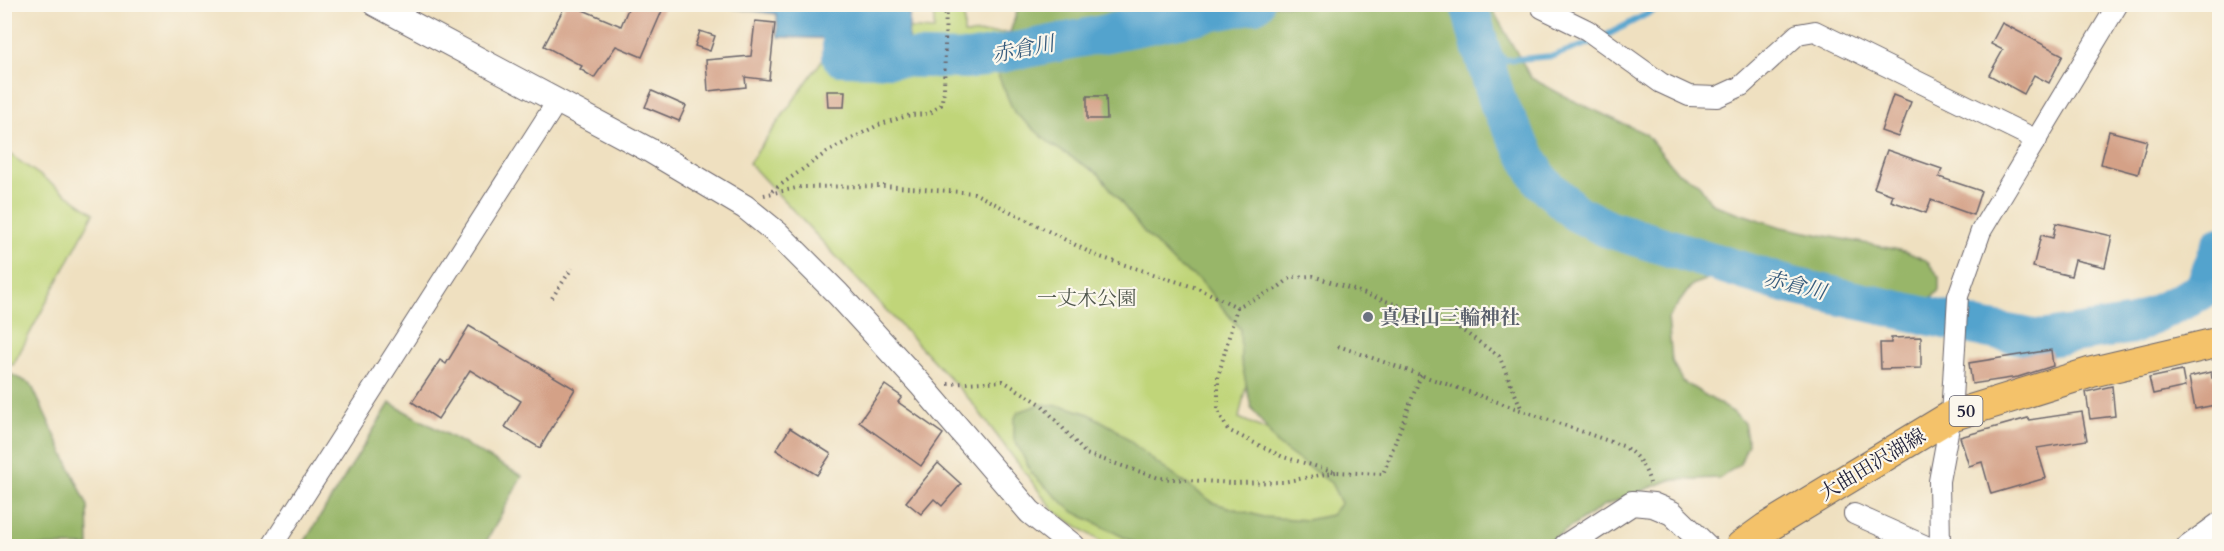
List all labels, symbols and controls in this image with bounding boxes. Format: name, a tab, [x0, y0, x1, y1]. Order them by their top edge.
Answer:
water label: 赤倉川	[989, 29, 1059, 70]
water label: 赤倉川	[1761, 264, 1831, 308]
park label: 一丈木公園	[1037, 285, 1137, 312]
place label: 真昼山三輪神社	[1380, 304, 1520, 331]
marker: 真昼山三輪神社	[1361, 310, 1375, 324]
road number: 50	[1950, 396, 1982, 426]
street label: 大曲田沢湖線	[1814, 422, 1931, 507]

